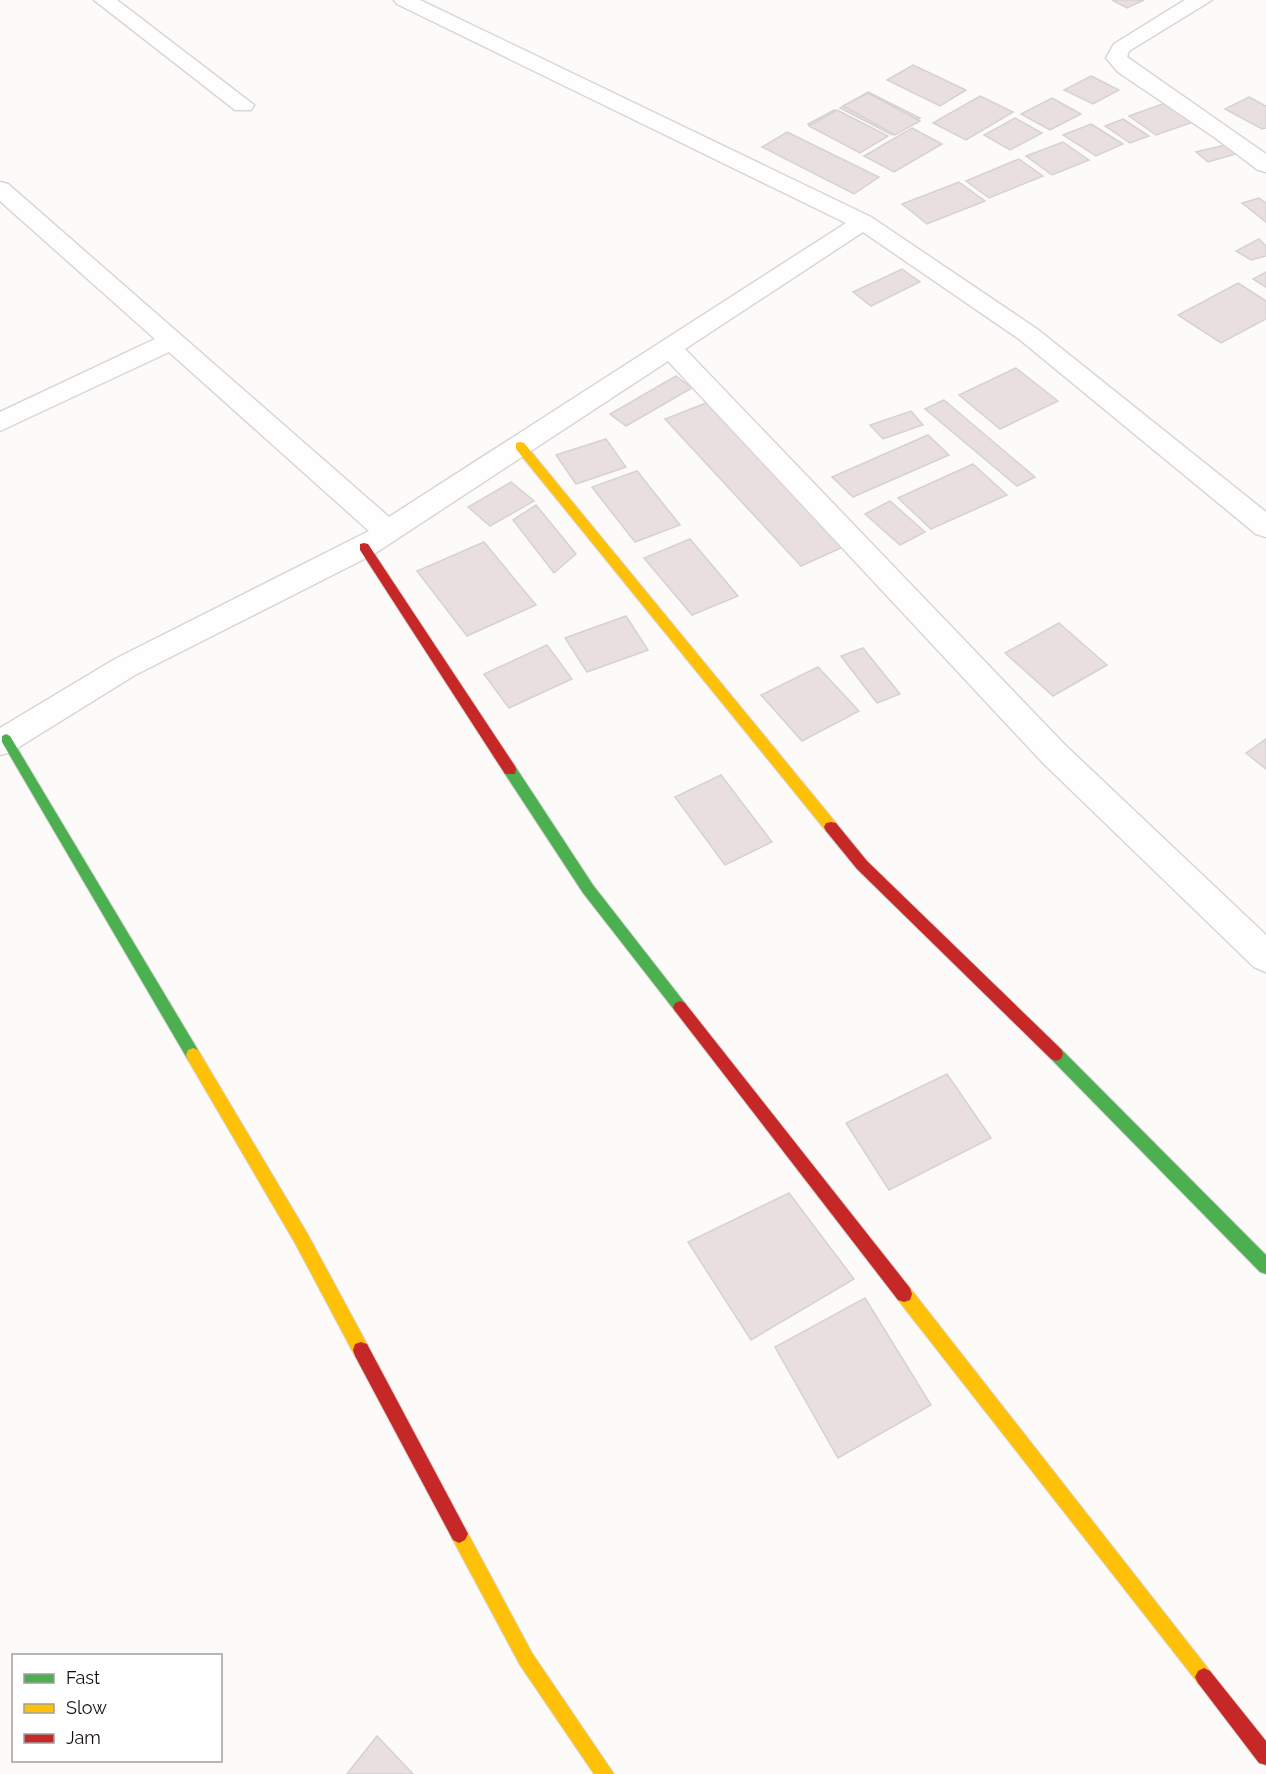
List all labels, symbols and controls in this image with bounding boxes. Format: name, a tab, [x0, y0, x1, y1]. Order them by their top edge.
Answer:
legend	[12, 1654, 222, 1762]
text: Fast	[66, 1667, 100, 1688]
text: Slow	[66, 1697, 107, 1718]
text: Jam	[66, 1727, 101, 1748]

